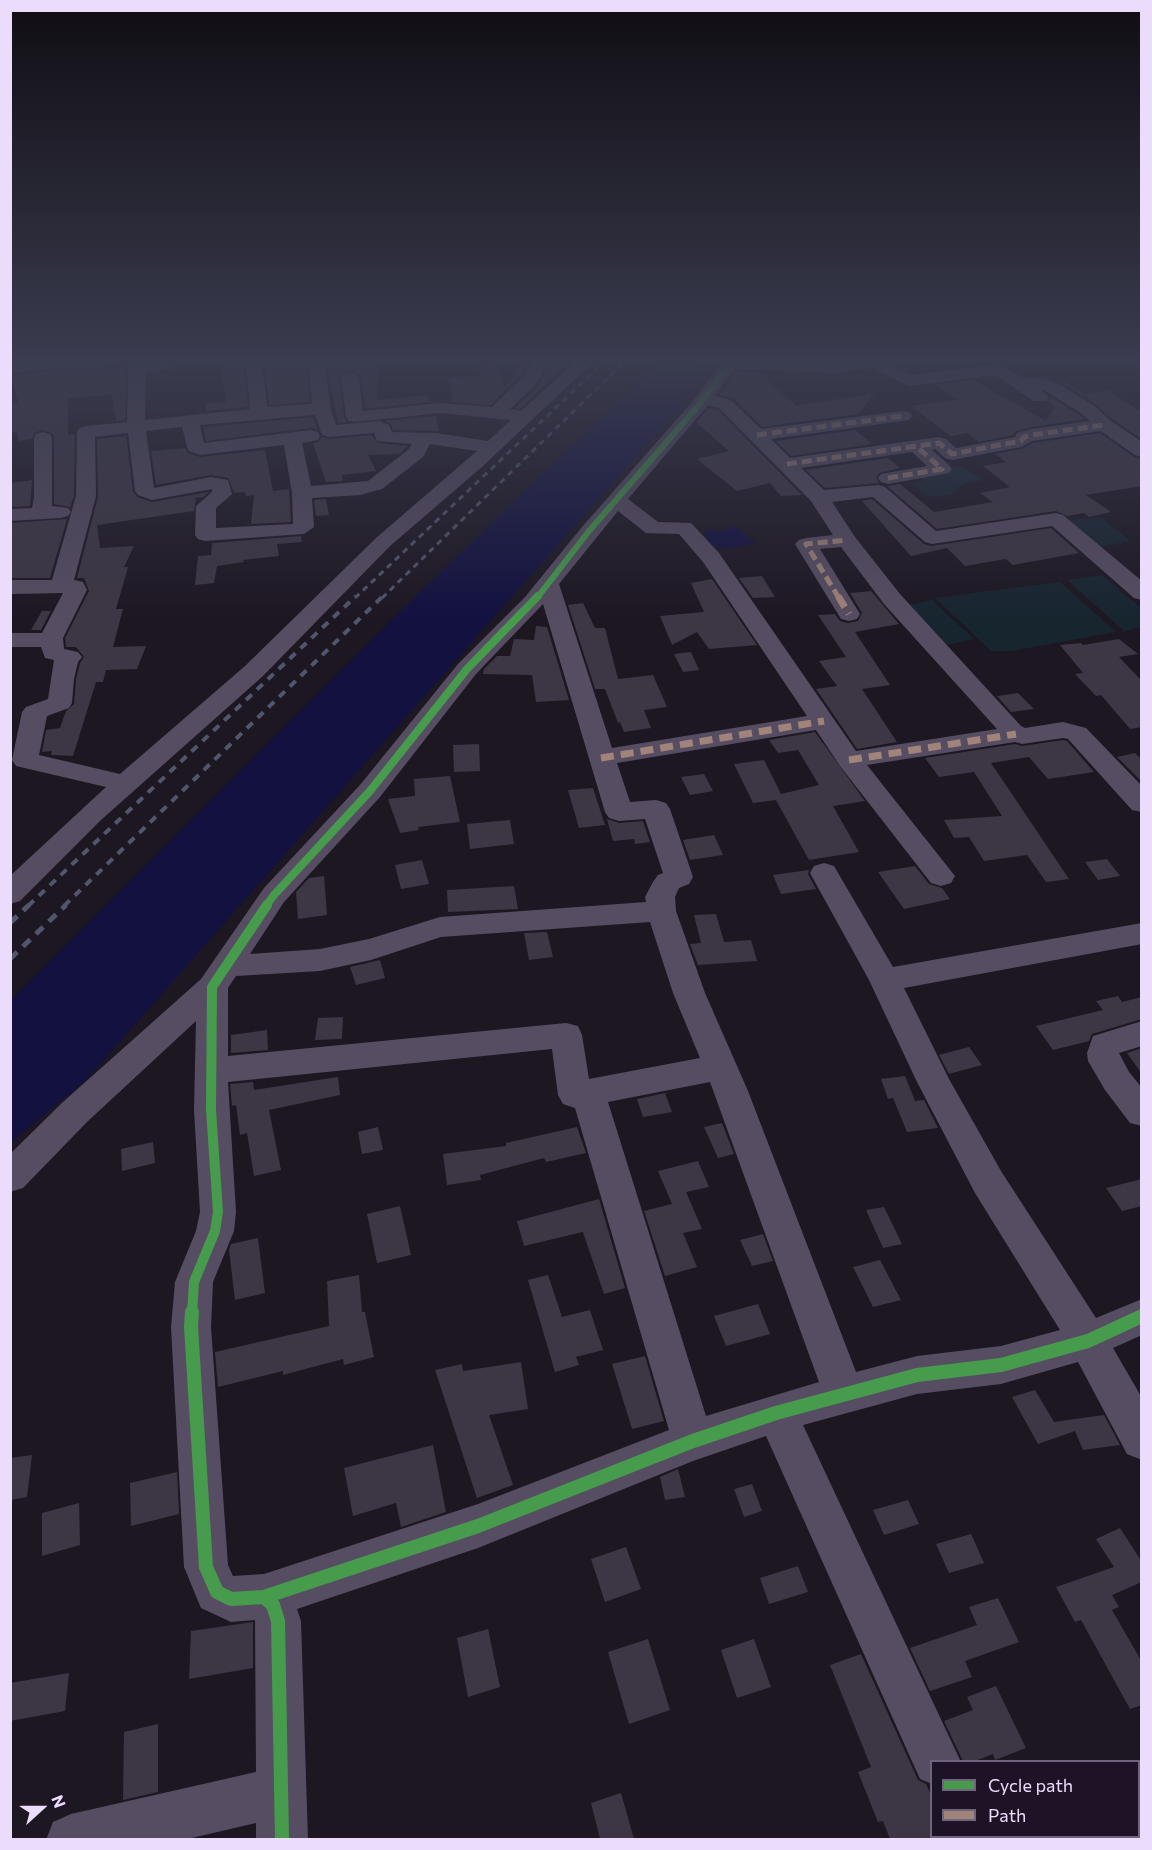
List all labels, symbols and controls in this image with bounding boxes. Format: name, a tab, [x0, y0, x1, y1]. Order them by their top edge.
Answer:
legend	[930, 1760, 1140, 1838]
text: Cycle path	[988, 1774, 1073, 1796]
north arrow	[12, 1778, 72, 1838]
text: N	[48, 1792, 70, 1810]
text: Path	[988, 1804, 1026, 1826]

